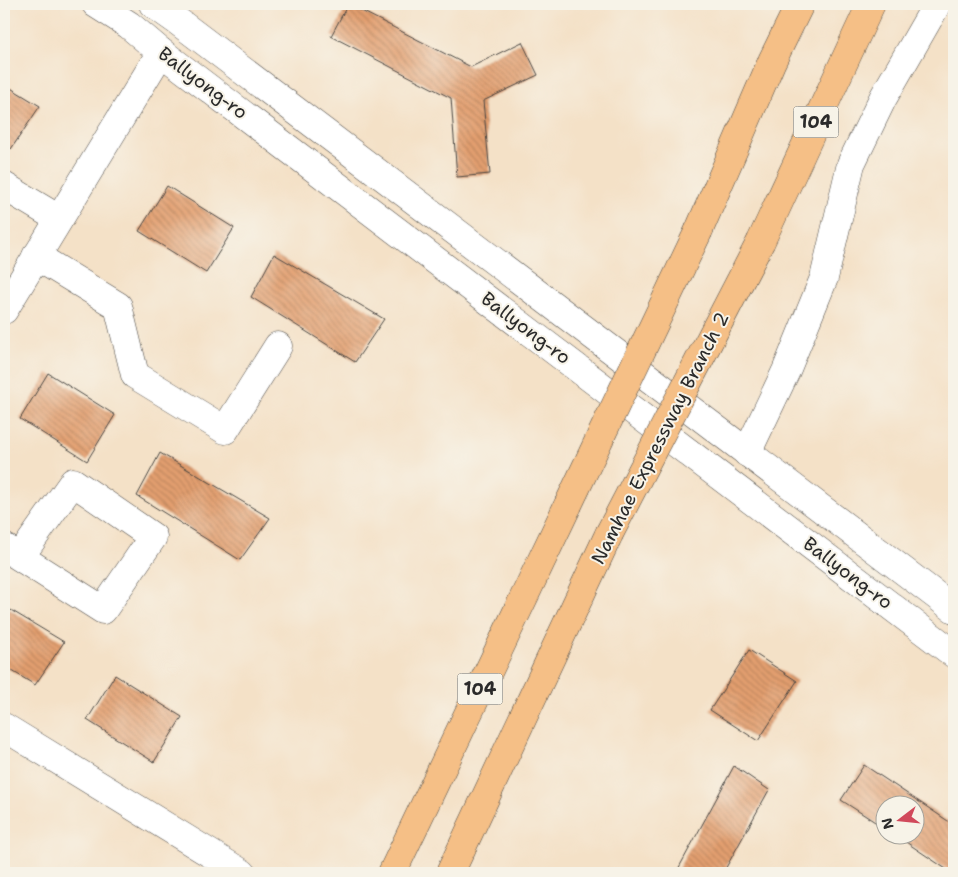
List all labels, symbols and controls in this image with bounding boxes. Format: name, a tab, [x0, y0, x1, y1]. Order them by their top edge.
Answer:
street label: Ballyong-ro	[153, 41, 253, 125]
road number: 104	[794, 106, 838, 138]
street label: Ballyong-ro	[476, 286, 576, 370]
street label: Namhae Expressway Branch 2	[585, 308, 735, 568]
street label: Ballyong-ro	[798, 531, 898, 615]
road number: 104	[458, 674, 502, 704]
north arrow	[876, 794, 926, 844]
text: N	[877, 816, 898, 831]

